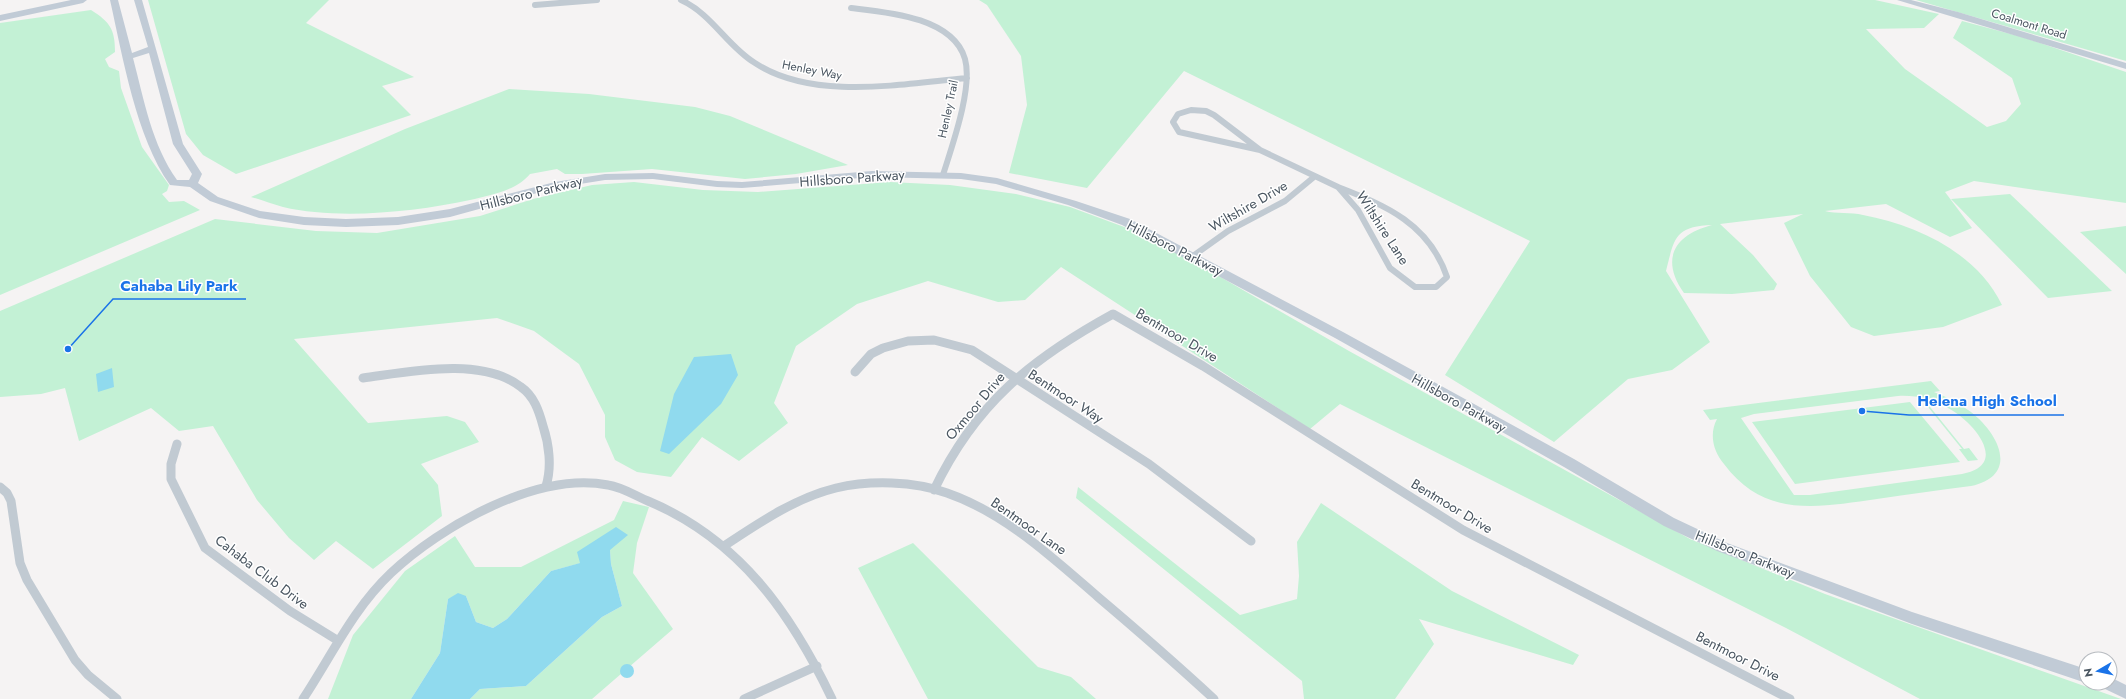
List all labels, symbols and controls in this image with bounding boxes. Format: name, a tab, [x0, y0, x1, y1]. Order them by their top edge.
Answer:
street label: Coalmont Road	[1989, 4, 2069, 44]
street label: Henley Way	[781, 55, 844, 85]
street label: Henley Trail	[933, 78, 963, 140]
street label: Hillsboro Parkway	[799, 164, 906, 192]
street label: Hillsboro Parkway	[477, 170, 585, 215]
street label: Wiltshire Drive	[1205, 175, 1291, 237]
street label: Wiltshire Lane	[1352, 187, 1414, 269]
street label: Hillsboro Parkway	[1124, 215, 1227, 281]
callout: Cahaba Lily Park	[113, 272, 246, 299]
text: Cahaba Lily Park	[120, 275, 238, 297]
street label: Bentmoor Drive	[1132, 303, 1222, 367]
street label: Bentmoor Way	[1024, 364, 1108, 428]
street label: Oxmoor Drive	[941, 368, 1009, 444]
street label: Hillsboro Parkway	[1408, 369, 1511, 438]
callout: Helena High School	[1909, 388, 2064, 415]
text: Helena High School	[1917, 390, 2057, 412]
street label: Bentmoor Drive	[1407, 474, 1497, 538]
street label: Bentmoor Lane	[987, 492, 1071, 560]
street label: Hillsboro Parkway	[1692, 525, 1798, 583]
street label: Cahaba Club Drive	[211, 530, 313, 614]
street label: Bentmoor Drive	[1692, 626, 1784, 686]
north arrow	[2078, 651, 2118, 691]
text: N	[2080, 667, 2097, 678]

